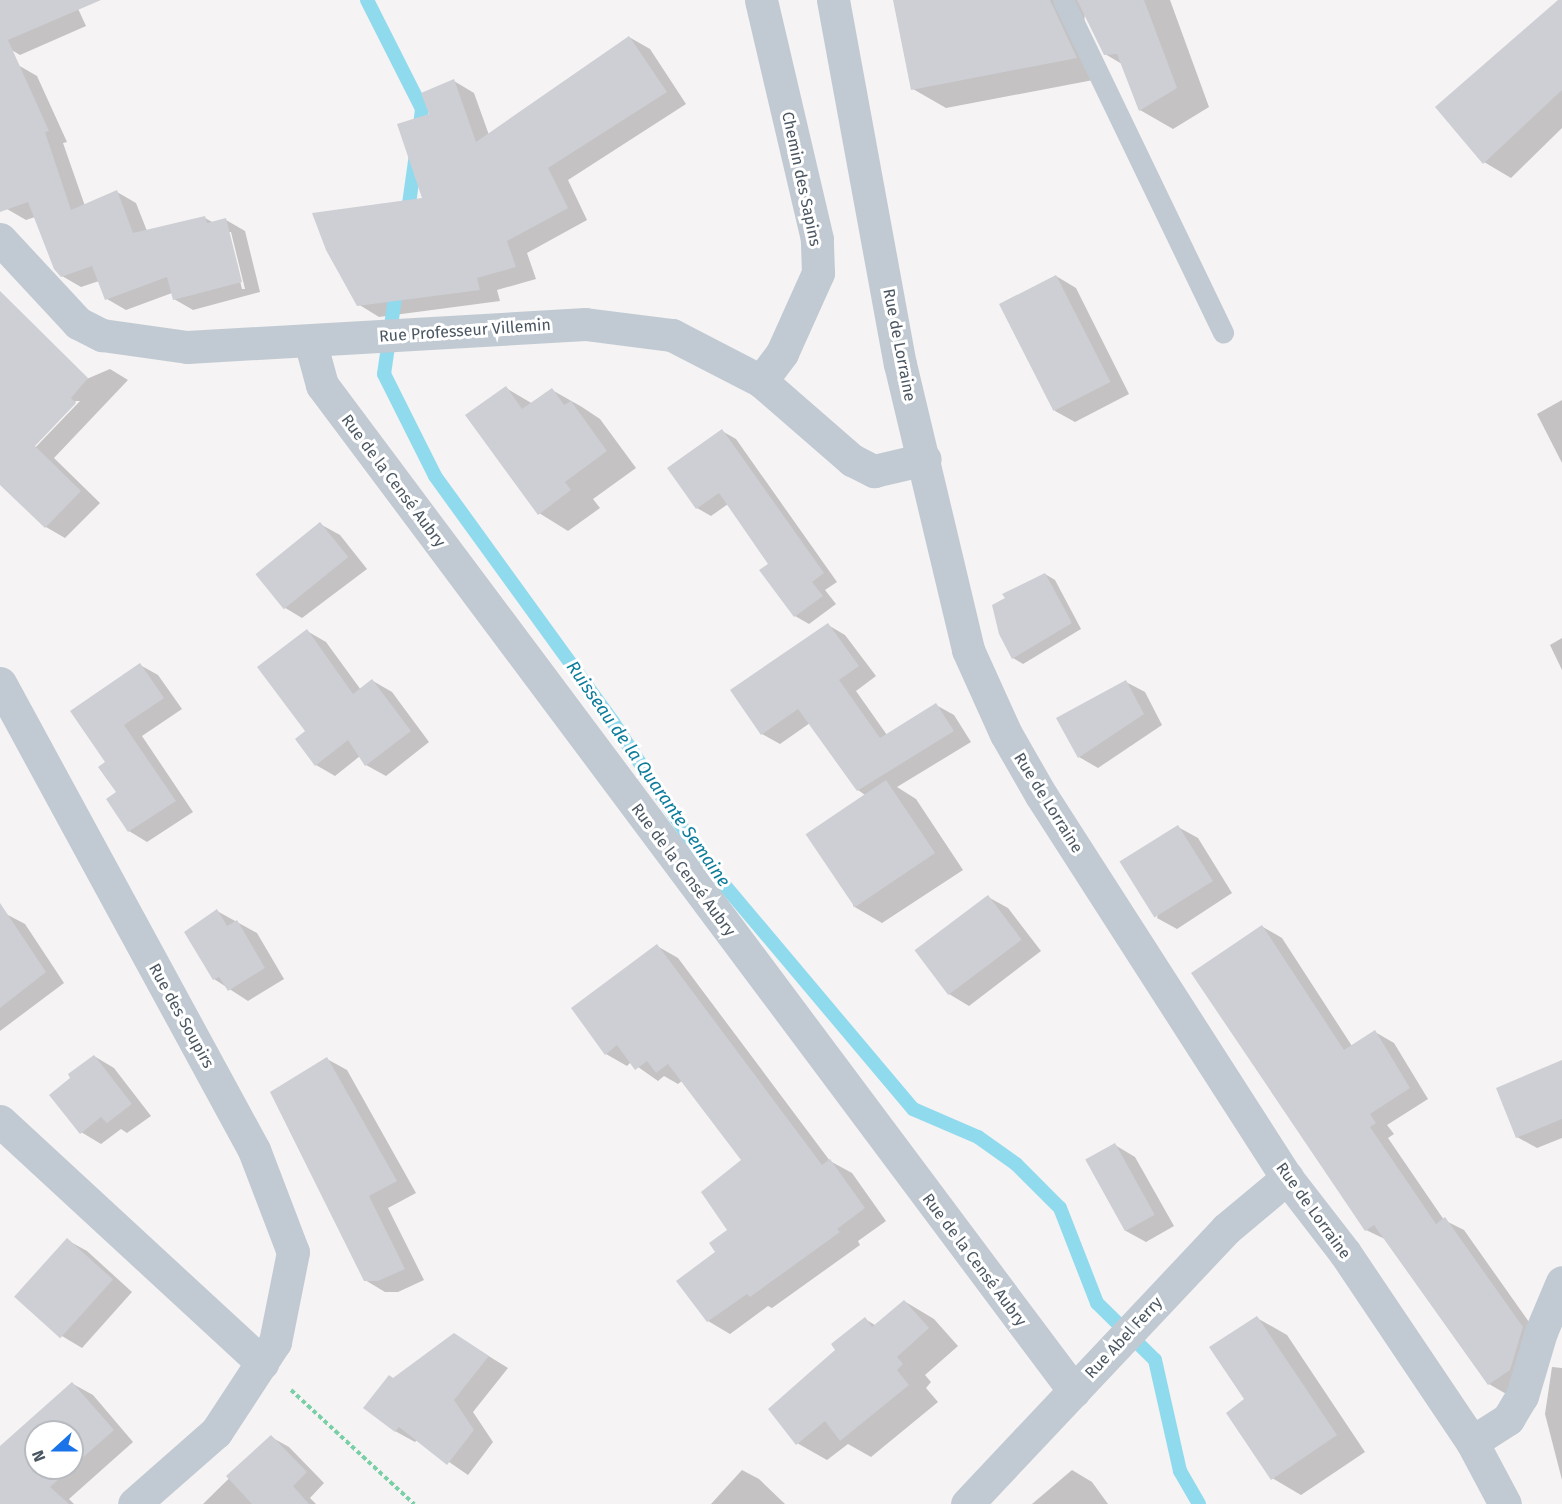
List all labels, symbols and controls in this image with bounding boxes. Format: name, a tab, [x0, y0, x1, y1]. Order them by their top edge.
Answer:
street label: Chemin des Sapins	[777, 110, 825, 248]
street label: Rue de Lorraine	[879, 287, 919, 403]
street label: Rue Professeur Villemin	[378, 315, 552, 347]
street label: Rue de la Censé Aubry	[337, 411, 449, 551]
water label: Ruisseau de la Quarante Semaine	[561, 657, 735, 891]
street label: Rue de Lorraine	[1010, 749, 1086, 857]
street label: Rue de la Censé Aubry	[627, 800, 739, 940]
street label: Rue des Soupirs	[144, 960, 218, 1072]
street label: Rue de Lorraine	[1272, 1159, 1354, 1263]
street label: Rue de la Censé Aubry	[918, 1190, 1030, 1330]
street label: Rue Abel Ferry	[1081, 1293, 1167, 1383]
north arrow	[24, 1420, 84, 1480]
text: N	[28, 1448, 49, 1464]

